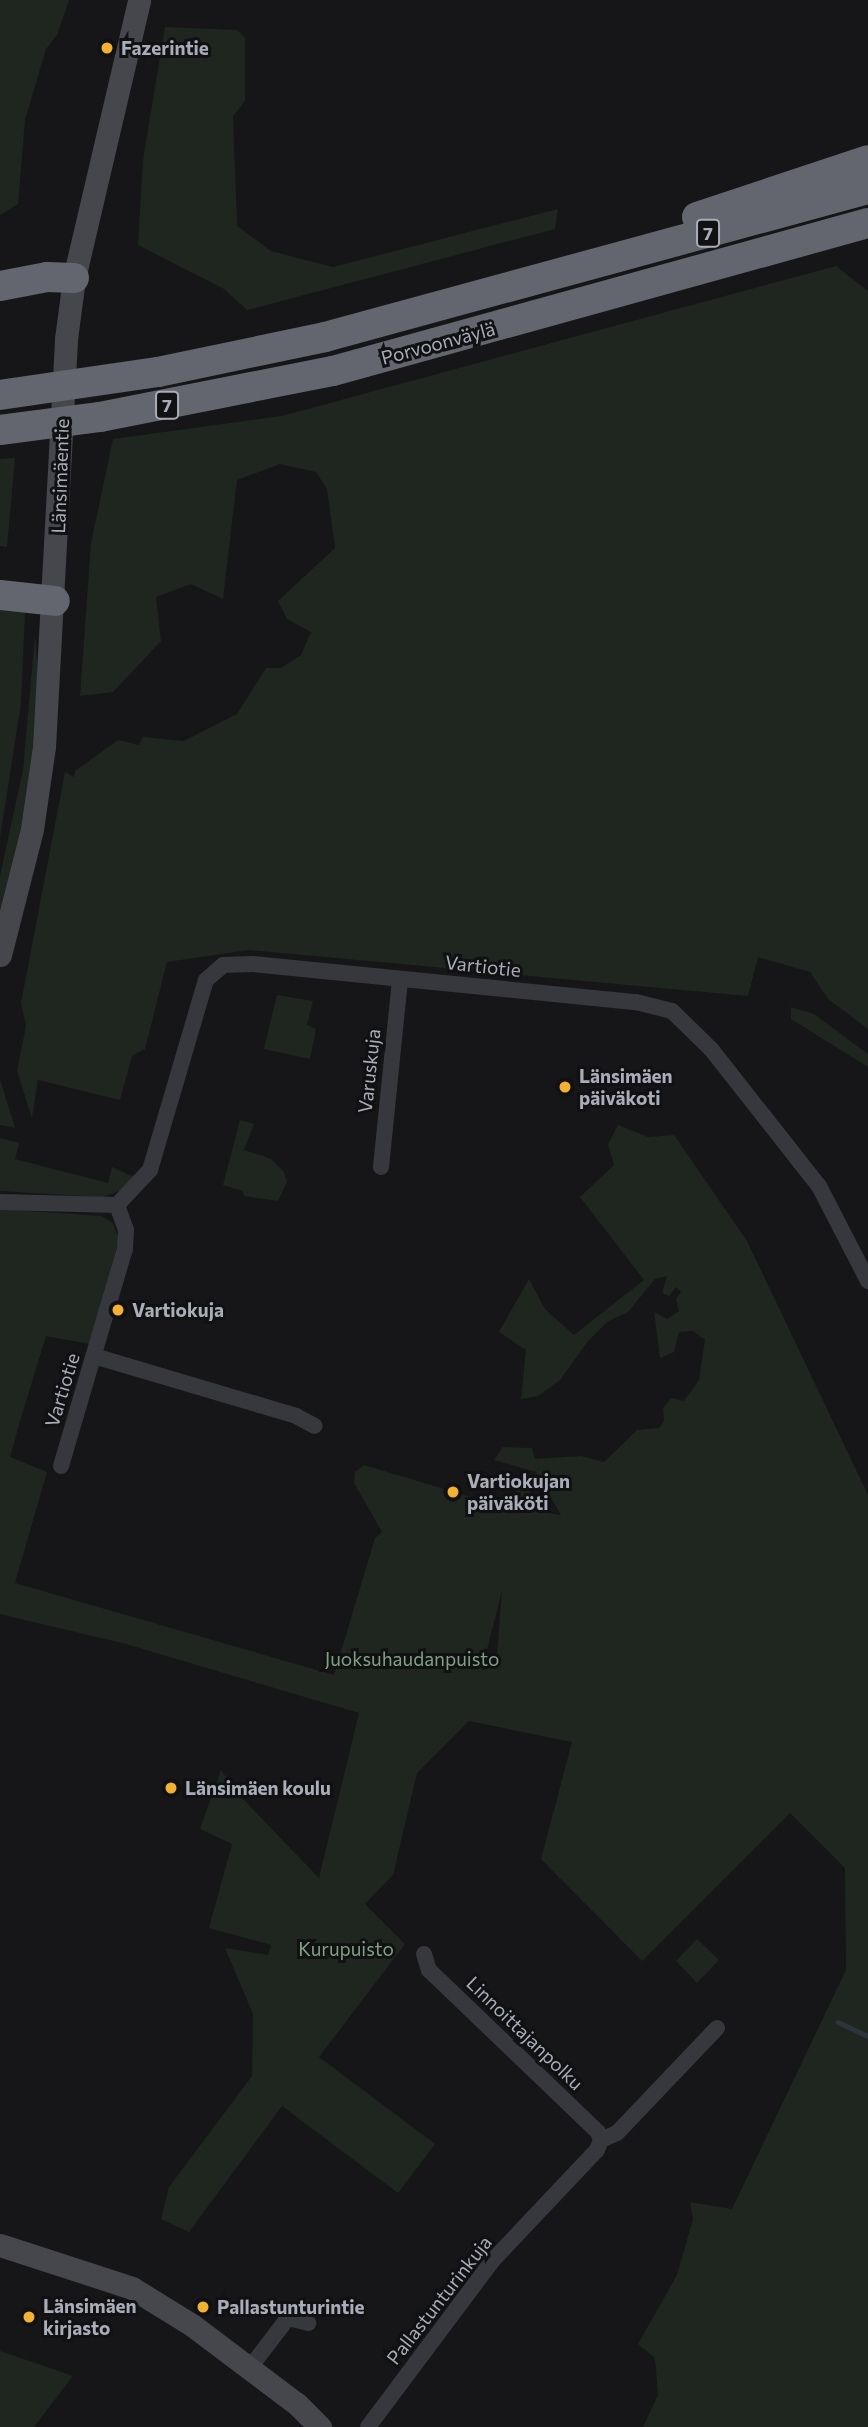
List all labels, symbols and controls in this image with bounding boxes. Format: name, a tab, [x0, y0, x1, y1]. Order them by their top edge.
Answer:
place label: Fazerintie	[121, 37, 209, 59]
marker: Fazerintie	[99, 40, 115, 56]
road number: 7	[696, 218, 720, 247]
street label: Porvoonväylä	[379, 317, 497, 369]
road number: 7	[155, 390, 179, 419]
street label: Länsimäentie	[47, 418, 73, 534]
street label: Vartiotie	[444, 951, 522, 981]
street label: Varuskuja	[353, 1028, 385, 1114]
place label: Länsimäen päiväkoti	[579, 1065, 673, 1109]
marker: Länsimäen päiväkoti	[557, 1079, 573, 1095]
place label: Vartiokuja	[132, 1299, 224, 1321]
marker: Vartiokuja	[110, 1302, 126, 1318]
street label: Vartiotie	[40, 1350, 84, 1430]
place label: Vartiokujan päiväköti	[467, 1470, 570, 1514]
marker: Vartiokujan päiväköti	[445, 1484, 461, 1500]
park label: Juoksuhaudanpuisto	[325, 1648, 499, 1670]
place label: Länsimäen koulu	[185, 1777, 331, 1799]
marker: Länsimäen koulu	[163, 1780, 179, 1796]
park label: Kurupuisto	[298, 1938, 394, 1960]
street label: Linnoittajanpolku	[462, 1972, 588, 2094]
street label: Pallastunturinkuja	[382, 2231, 496, 2369]
place label: Länsimäen kirjasto	[43, 2295, 137, 2339]
place label: Pallastunturintie	[217, 2296, 365, 2318]
marker: Pallastunturintie	[195, 2299, 211, 2315]
marker: Länsimäen kirjasto	[21, 2309, 37, 2325]

